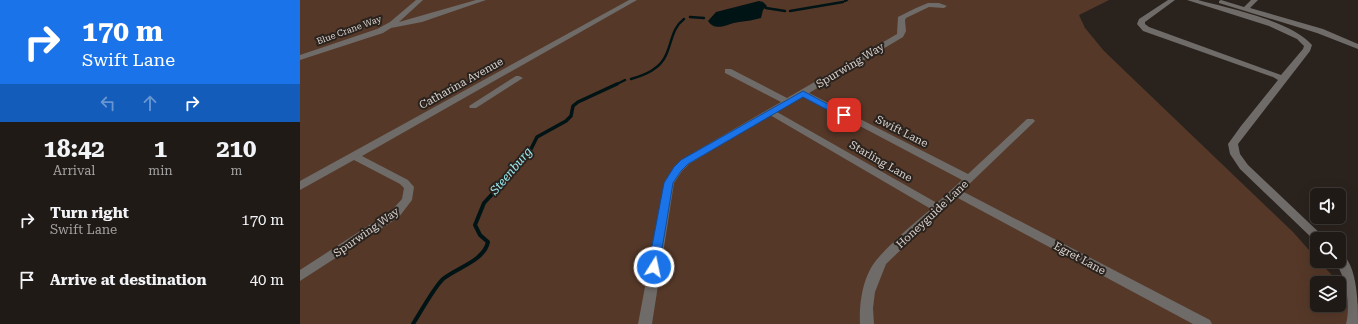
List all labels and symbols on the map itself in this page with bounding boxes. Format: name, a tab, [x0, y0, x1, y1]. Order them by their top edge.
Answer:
street label: Blue Crane Way	[315, 13, 383, 46]
street label: Spurwing Way	[814, 40, 887, 91]
street label: Catharina Avenue	[417, 55, 506, 112]
pin	[827, 98, 861, 132]
street label: Swift Lane	[873, 113, 930, 150]
street label: Starling Lane	[847, 138, 914, 185]
water label: Steenburg	[487, 145, 535, 198]
street label: Honeyguide Lane	[894, 178, 971, 251]
street label: Spurwing Way	[331, 205, 402, 260]
street label: Egret Lane	[1052, 239, 1108, 277]
position arrow	[633, 246, 675, 288]

